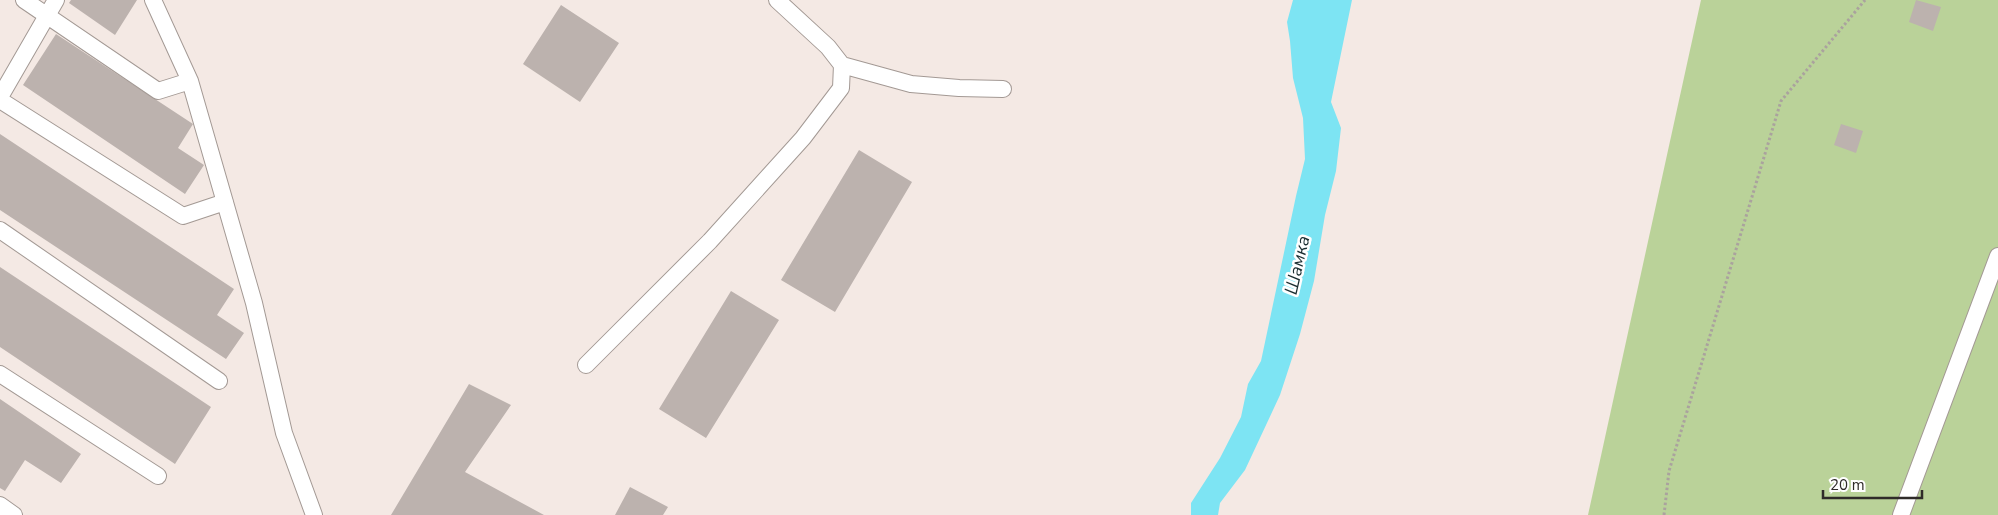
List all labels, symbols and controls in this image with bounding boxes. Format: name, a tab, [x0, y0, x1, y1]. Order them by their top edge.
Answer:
water label: Шамка	[1279, 233, 1315, 297]
scale bar	[1823, 468, 1922, 500]
text: 20 m	[1830, 475, 1865, 495]

